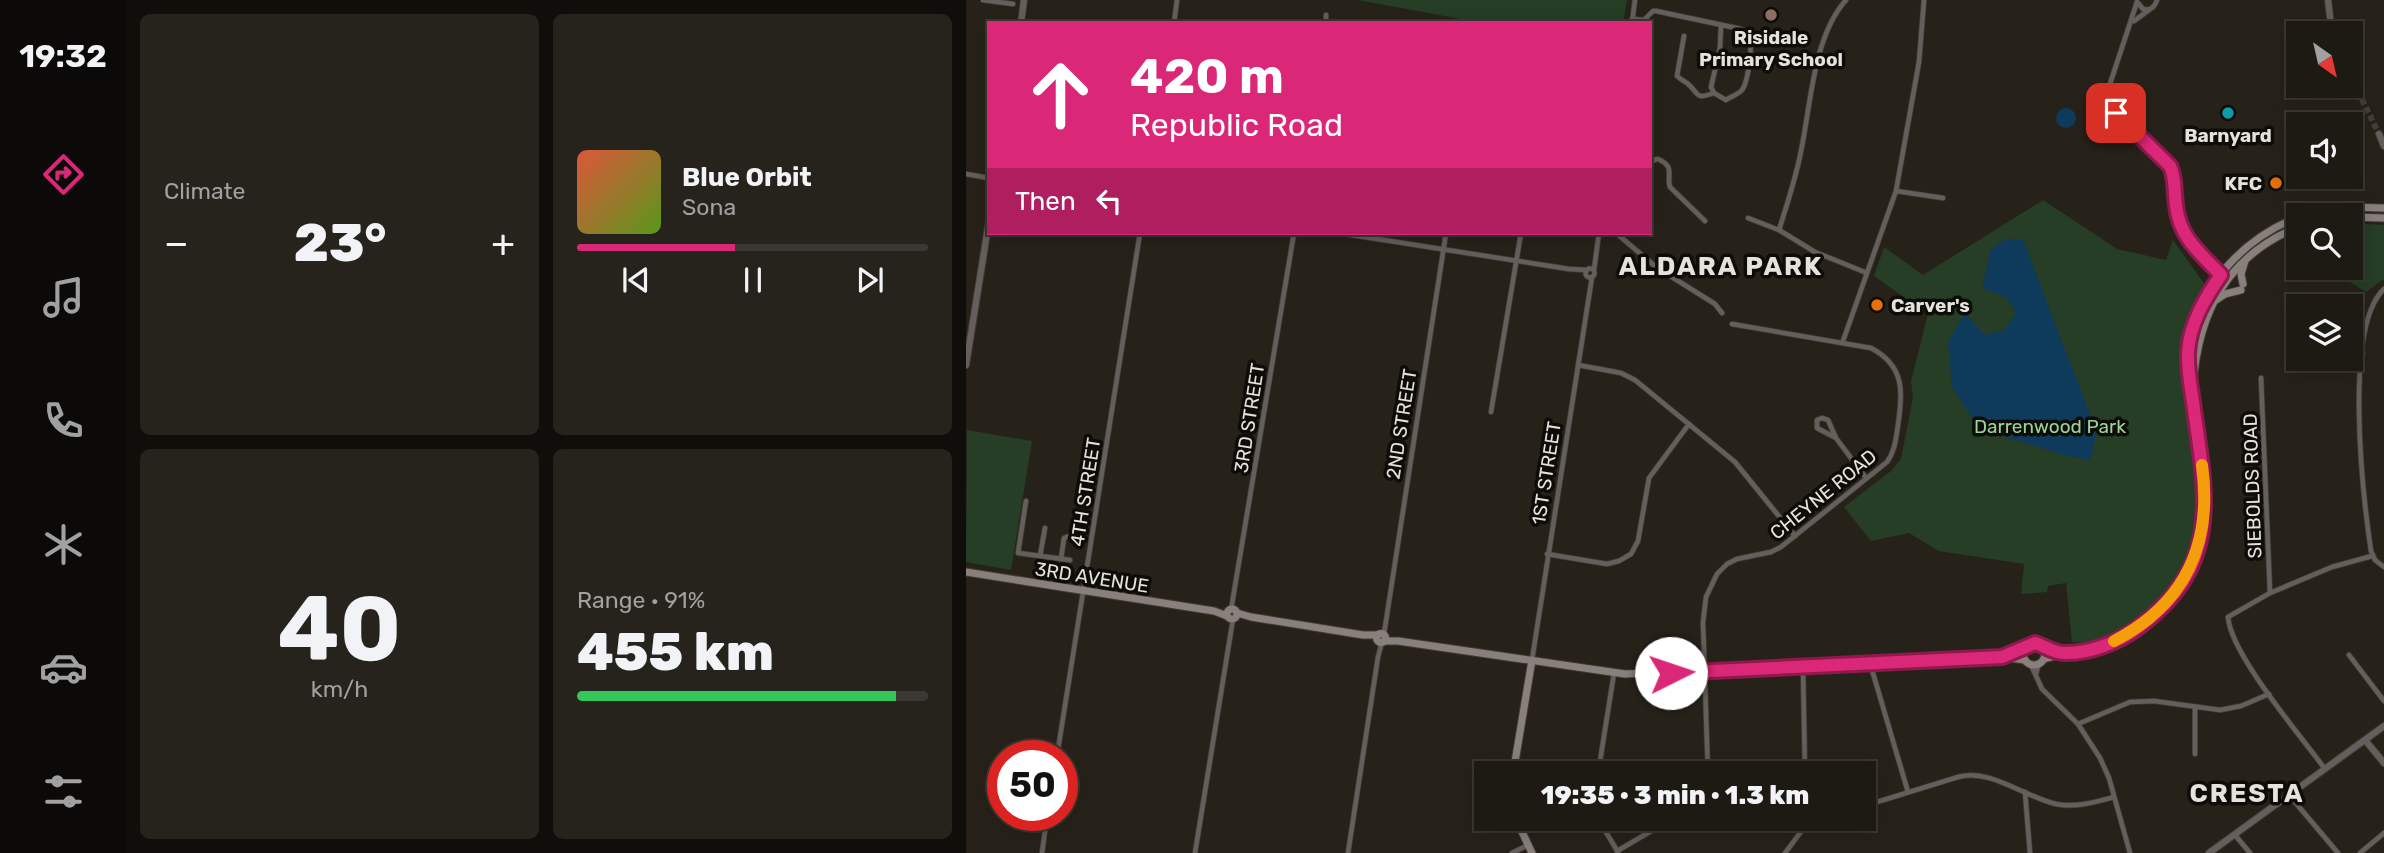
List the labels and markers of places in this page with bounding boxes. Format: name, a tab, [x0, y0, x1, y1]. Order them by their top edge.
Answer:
marker: Risidale Primary School	[1763, 7, 1779, 23]
place label: Risidale Primary School	[1699, 26, 1843, 71]
pin	[2086, 83, 2146, 143]
marker: Barnyard	[2220, 105, 2236, 121]
place label: Barnyard	[2184, 124, 2272, 147]
place label: KFC	[2224, 172, 2262, 195]
marker: KFC	[2268, 175, 2284, 191]
place label: Carver's	[1891, 294, 1970, 317]
marker: Carver's	[1869, 297, 1885, 313]

